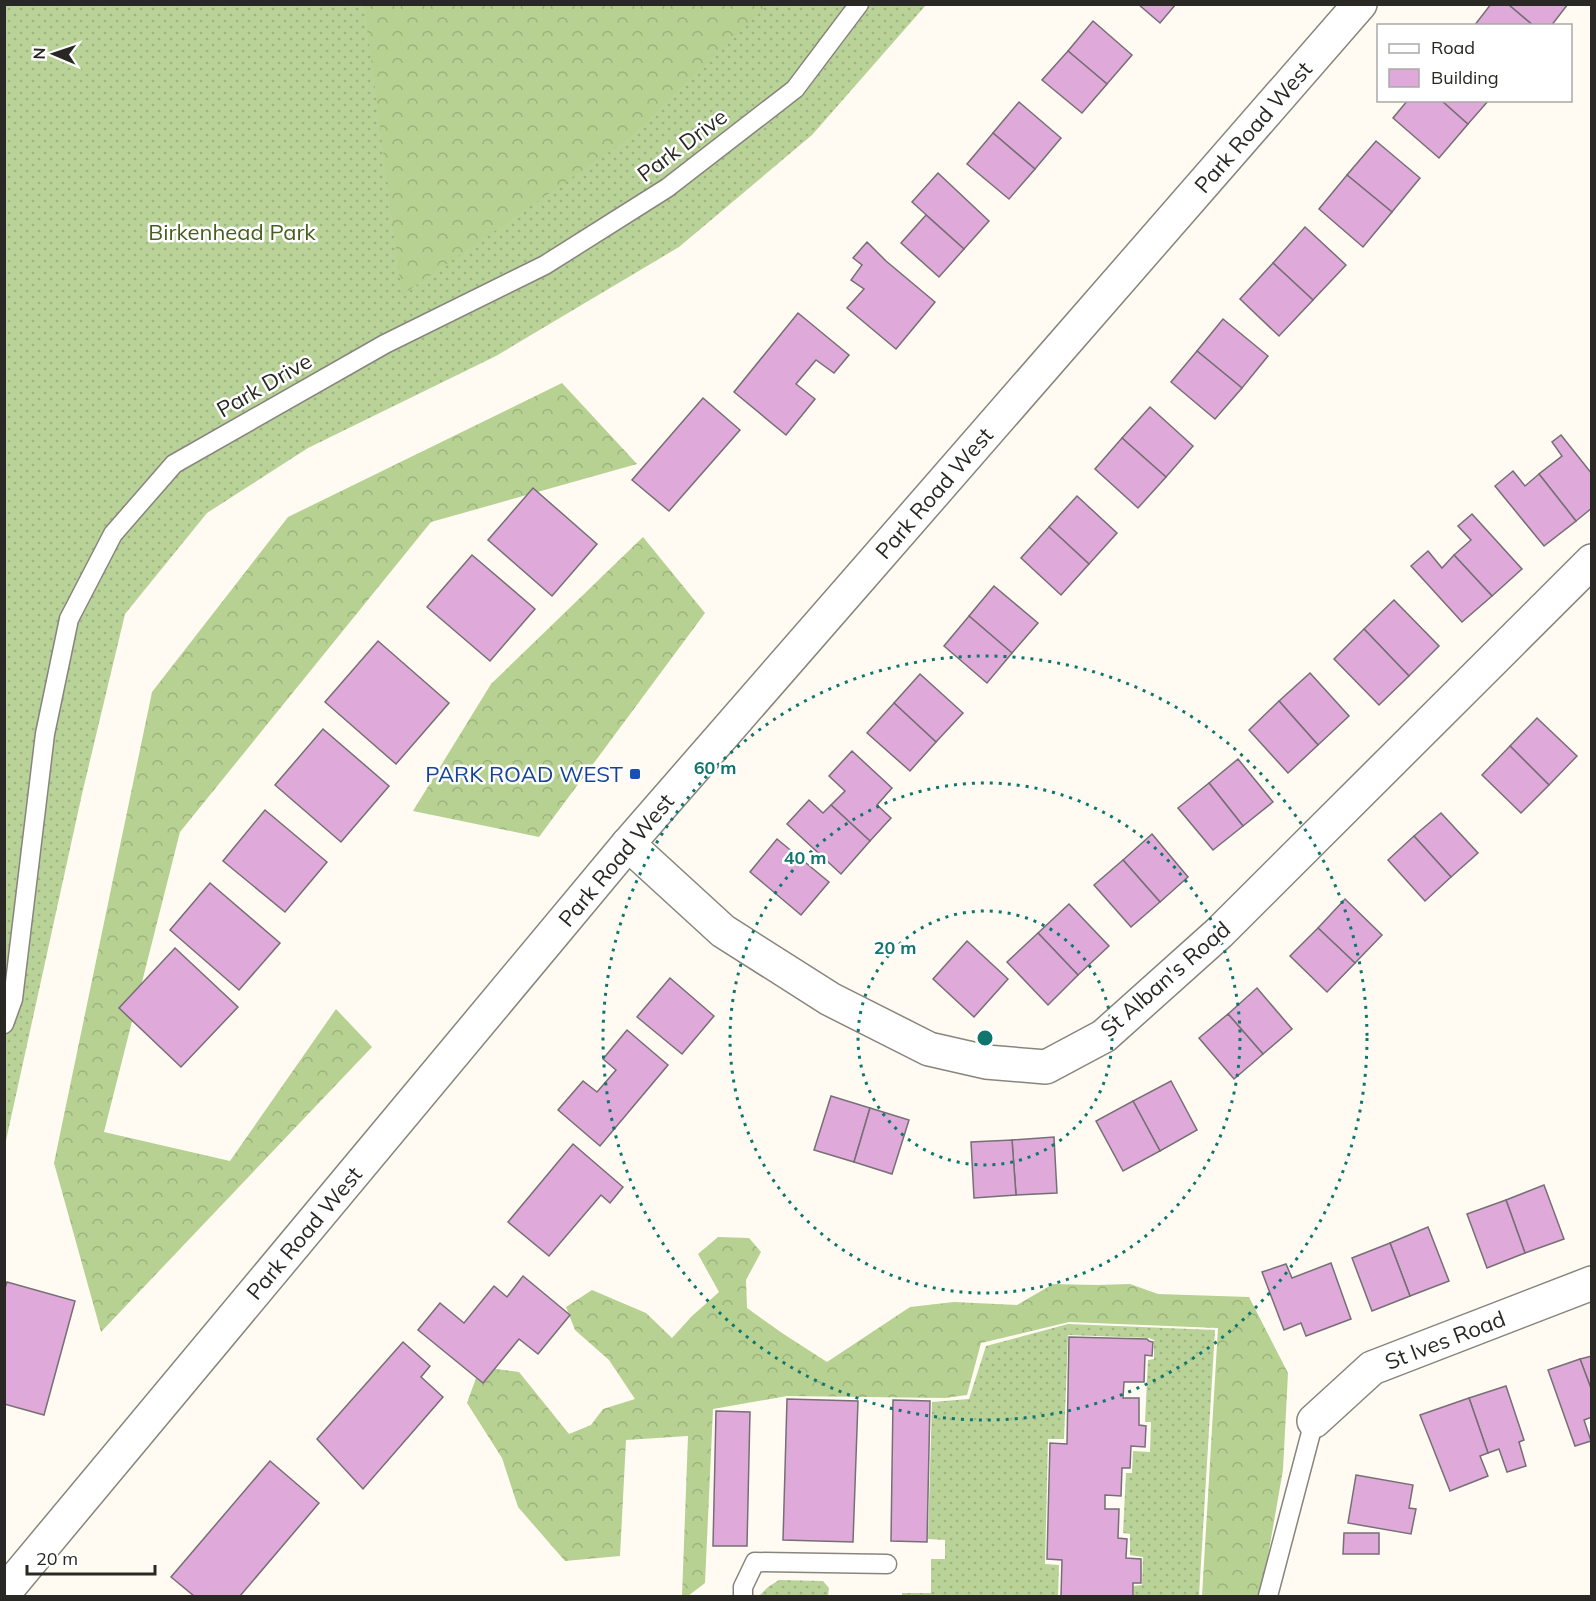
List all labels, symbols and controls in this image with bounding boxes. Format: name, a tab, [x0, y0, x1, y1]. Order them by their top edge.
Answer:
north arrow	[24, 24, 84, 84]
legend	[1377, 24, 1572, 102]
text: Road	[1431, 36, 1475, 59]
text: N	[29, 47, 49, 60]
street label: Park Road West	[1188, 55, 1318, 199]
text: Building	[1431, 66, 1499, 89]
street label: Park Drive	[632, 102, 732, 188]
park label: Birkenhead Park	[148, 218, 316, 246]
street label: Park Drive	[211, 347, 317, 423]
street label: Park Road West	[869, 421, 999, 565]
text: 60 m	[694, 756, 736, 779]
place label: PARK ROAD WEST	[425, 760, 623, 788]
marker: PARK ROAD WEST	[628, 767, 642, 781]
street label: Park Road West	[552, 787, 680, 932]
text: 40 m	[784, 846, 826, 869]
street label: St Alban's Road	[1094, 915, 1236, 1043]
text: 20 m	[874, 936, 916, 959]
centre of rings	[975, 1028, 995, 1048]
street label: Park Road West	[240, 1160, 368, 1305]
street label: St Ives Road	[1381, 1304, 1509, 1376]
scale bar	[27, 1538, 154, 1576]
text: 20 m	[36, 1547, 78, 1570]

